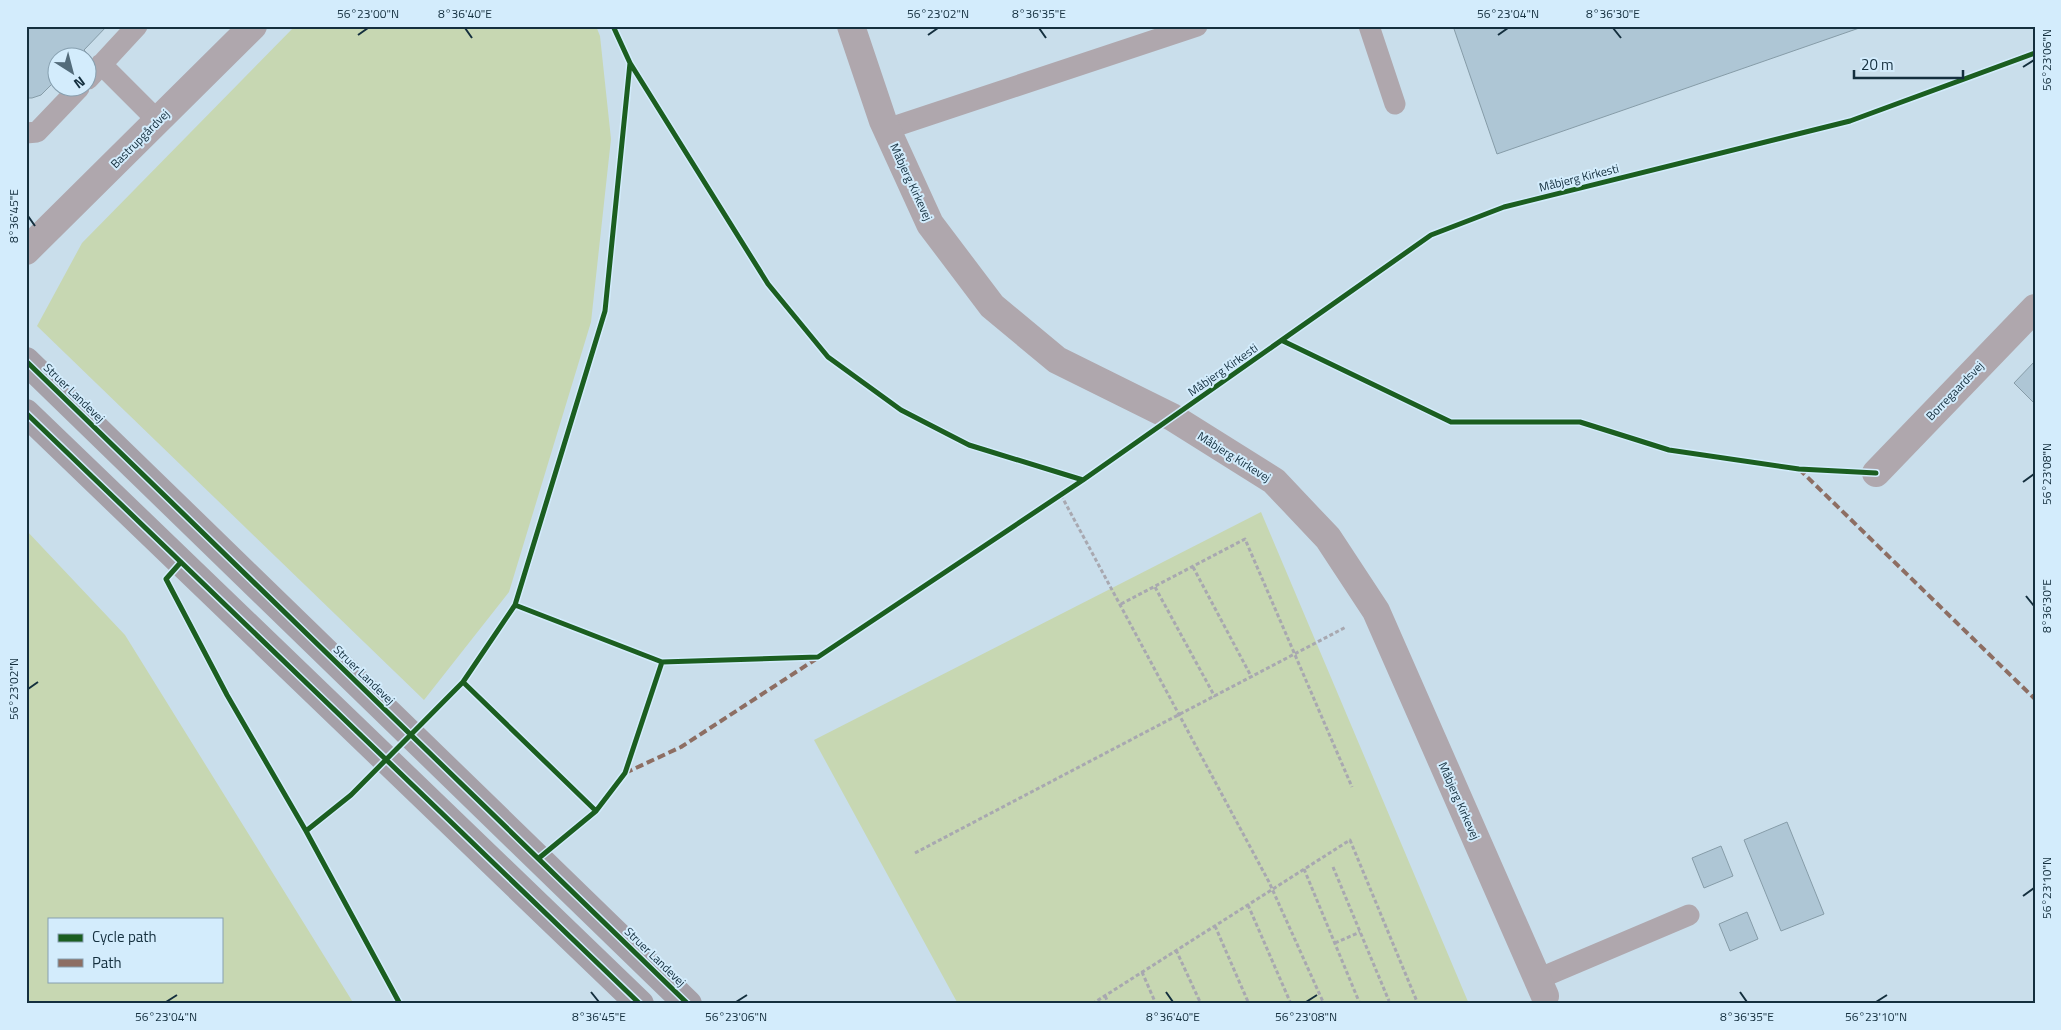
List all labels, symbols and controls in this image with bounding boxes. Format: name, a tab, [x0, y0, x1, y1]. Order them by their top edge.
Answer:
text: 56°23'00"N	[337, 4, 399, 23]
text: 8°36'40"E	[438, 4, 492, 23]
text: 56°23'02"N	[907, 4, 969, 23]
text: 8°36'35"E	[1012, 4, 1066, 23]
text: 56°23'04"N	[1477, 4, 1539, 23]
text: 8°36'30"E	[1586, 4, 1640, 23]
text: 56°23'06"N	[2037, 29, 2056, 91]
north arrow	[48, 48, 98, 98]
scale bar	[1854, 48, 1962, 80]
text: 20 m	[1861, 53, 1894, 76]
text: N	[70, 72, 90, 94]
street label: Bastrupgårdvej	[106, 105, 174, 173]
street label: Måbjerg Kirkevej	[885, 140, 938, 224]
street label: Måbjerg Kirkesti	[1537, 158, 1621, 197]
text: 8°36'45"E	[4, 189, 23, 243]
street label: Måbjerg Kirkesti	[1184, 338, 1262, 401]
street label: Borregaardsvej	[1921, 357, 1988, 425]
street label: Struer Landevej	[39, 358, 109, 427]
street label: Måbjerg Kirkevej	[1194, 426, 1275, 487]
text: 56°23'08"N	[2037, 443, 2056, 505]
text: 8°36'30"E	[2037, 579, 2056, 633]
street label: Struer Landevej	[329, 640, 399, 709]
text: 56°23'02"N	[4, 658, 23, 720]
street label: Måbjerg Kirkevej	[1434, 759, 1485, 843]
text: 56°23'10"N	[2037, 857, 2056, 919]
legend	[48, 918, 222, 982]
street label: Struer Landevej	[620, 922, 690, 991]
text: Cycle path	[92, 925, 157, 948]
text: Path	[92, 951, 122, 974]
text: 56°23'04"N	[135, 1007, 197, 1026]
text: 8°36'45"E	[572, 1007, 626, 1026]
text: 56°23'06"N	[705, 1007, 767, 1026]
text: 8°36'40"E	[1146, 1007, 1200, 1026]
text: 56°23'08"N	[1275, 1007, 1337, 1026]
text: 8°36'35"E	[1720, 1007, 1774, 1026]
text: 56°23'10"N	[1845, 1007, 1907, 1026]

